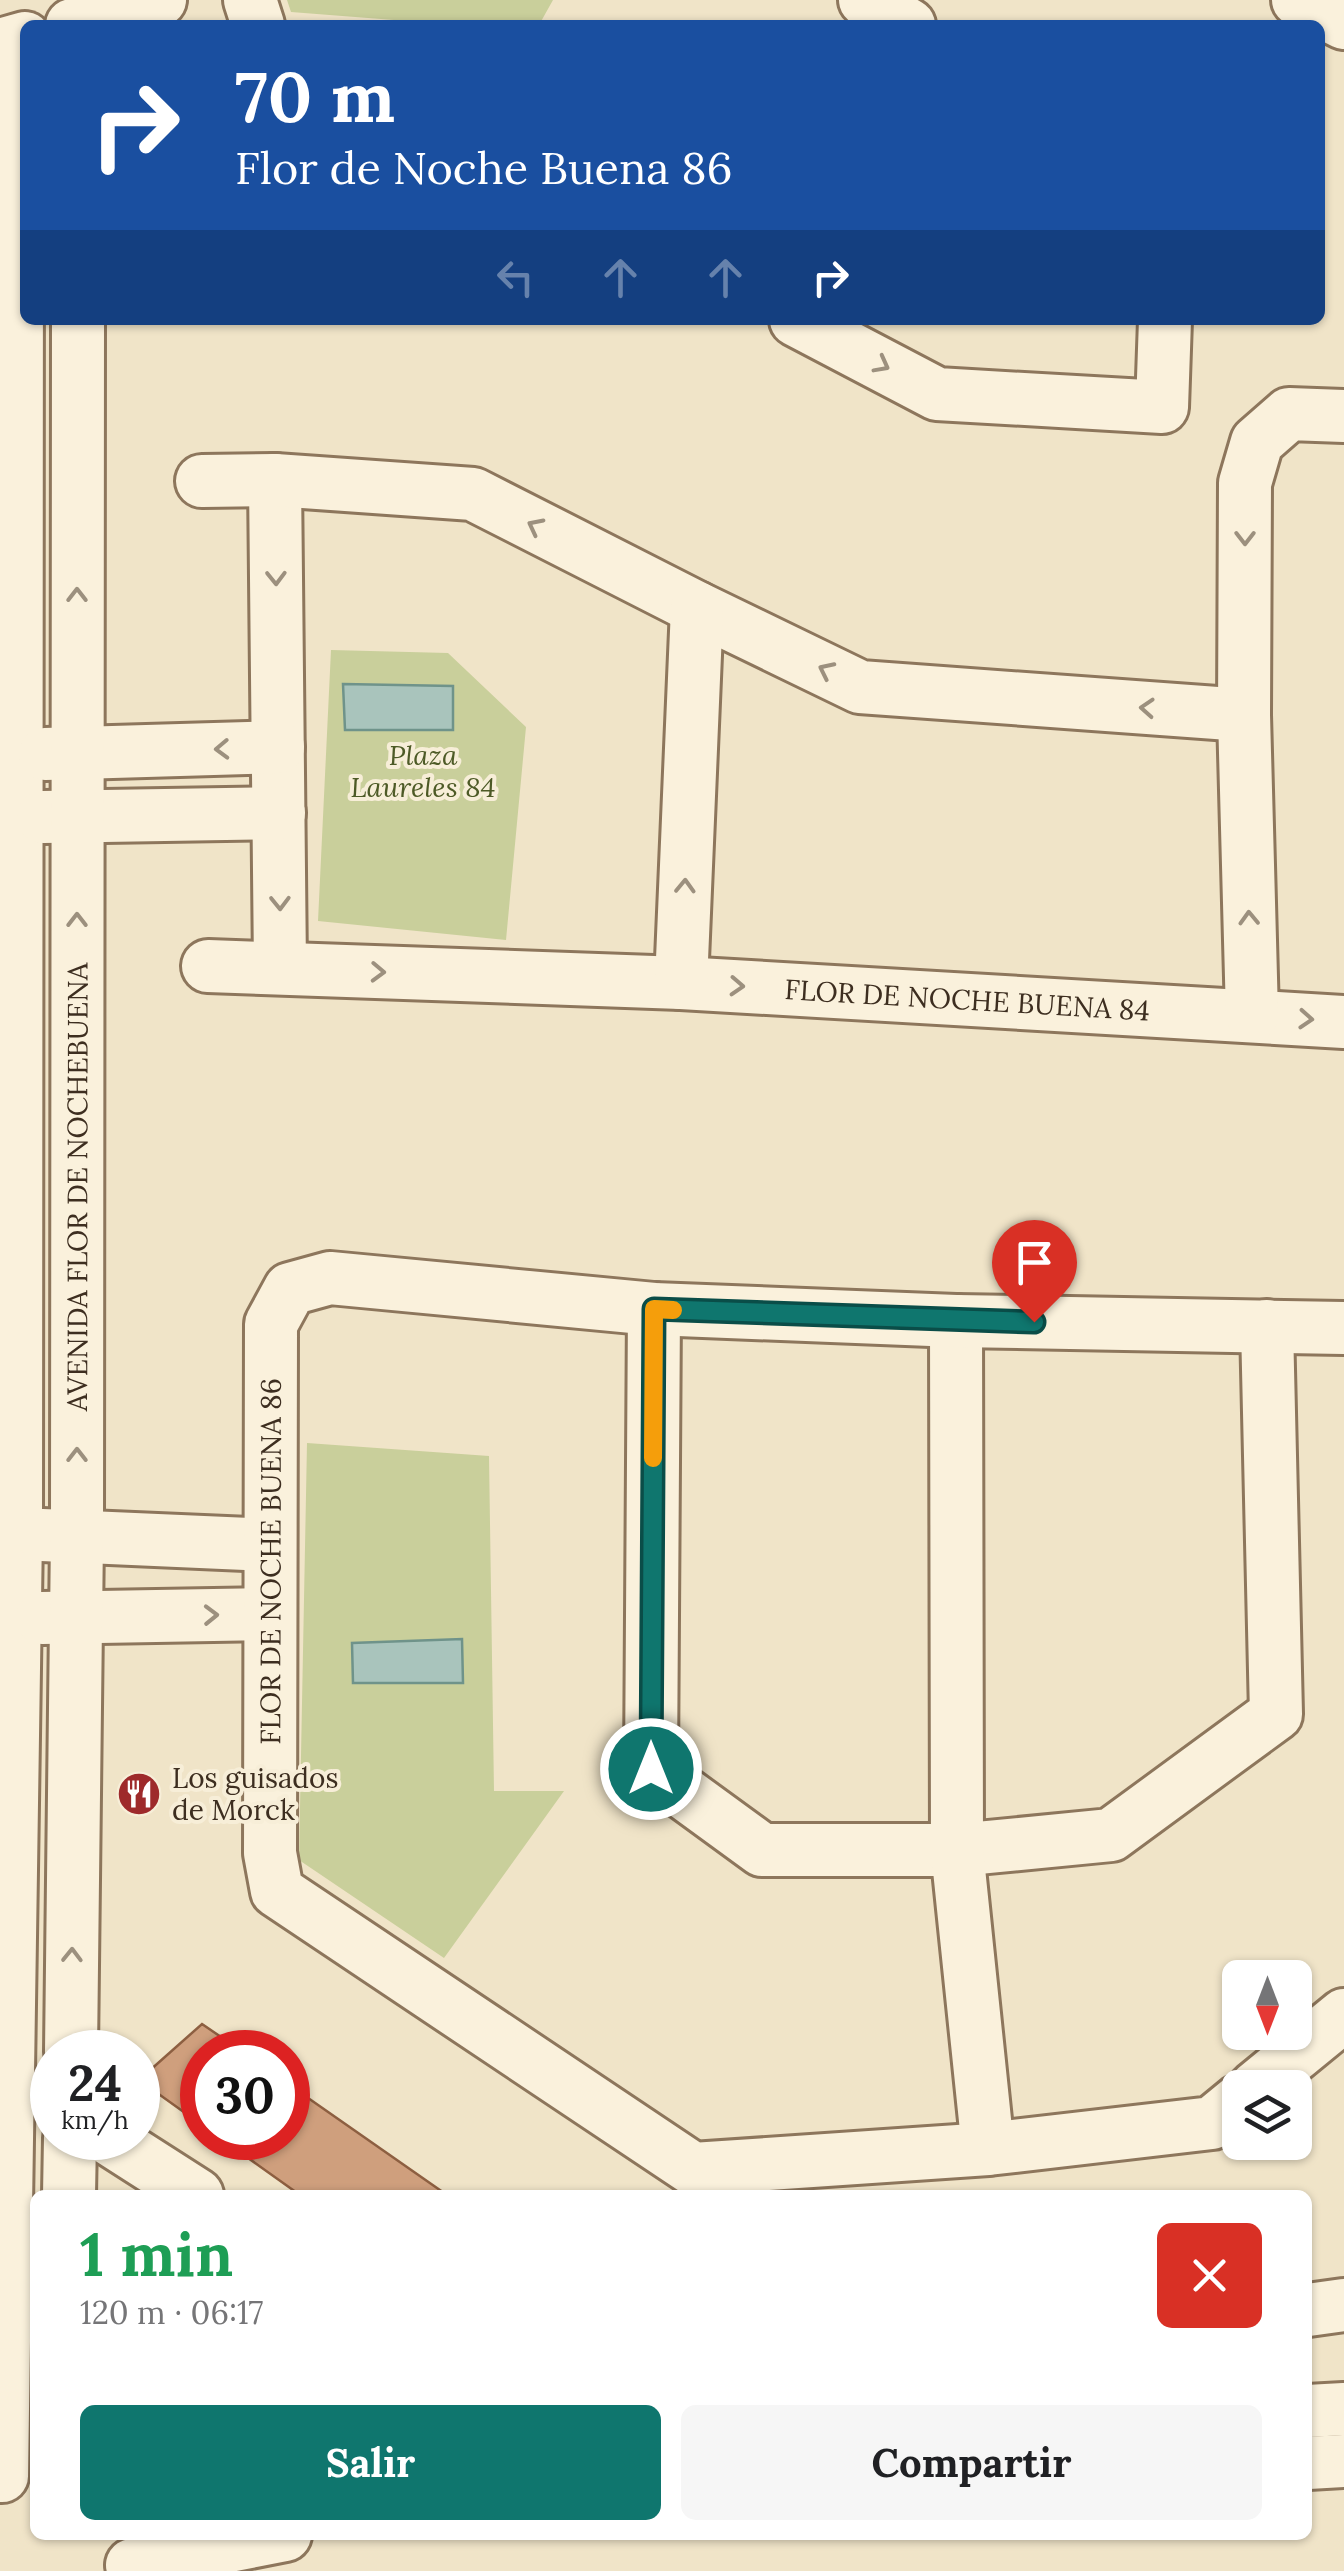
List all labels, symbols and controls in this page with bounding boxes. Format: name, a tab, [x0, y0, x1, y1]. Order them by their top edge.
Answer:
text: 70 m	[235, 52, 395, 141]
icon: right	[70, 60, 200, 190]
text: Flor de Noche Buena 86	[235, 139, 733, 196]
icon: left	[488, 250, 543, 305]
icon: ahead	[593, 250, 648, 305]
icon: ahead	[698, 250, 753, 305]
icon: right	[803, 250, 858, 305]
one-way arrow	[872, 353, 890, 373]
one-way arrow	[527, 518, 545, 538]
one-way arrow	[1234, 530, 1256, 546]
one-way arrow	[265, 570, 287, 586]
one-way arrow	[66, 587, 88, 602]
one-way arrow	[818, 663, 836, 683]
one-way arrow	[1138, 697, 1154, 719]
park label: Plaza Laureles 84	[350, 737, 496, 805]
one-way arrow	[213, 738, 229, 759]
one-way arrow	[674, 877, 695, 893]
one-way arrow	[269, 895, 290, 911]
one-way arrow	[1239, 910, 1260, 926]
one-way arrow	[66, 912, 88, 928]
one-way arrow	[370, 961, 386, 982]
street label: AVENIDA FLOR DE NOCHEBUENA	[59, 962, 95, 1412]
street label: FLOR DE NOCHE BUENA 84	[784, 971, 1151, 1029]
one-way arrow	[730, 975, 746, 996]
one-way arrow	[1299, 1008, 1315, 1030]
pin	[992, 1220, 1077, 1323]
icon: arrive	[1007, 1235, 1062, 1290]
street label: FLOR DE NOCHE BUENA 86	[252, 1378, 289, 1745]
one-way arrow	[66, 1447, 88, 1462]
one-way arrow	[204, 1604, 220, 1626]
position arrow	[599, 1717, 703, 1821]
place label: Los guisados de Morck	[172, 1760, 338, 1828]
restaurant icon: Los guisados de Morck	[116, 1771, 162, 1817]
one-way arrow	[62, 1947, 83, 1963]
north arrow	[1222, 1960, 1312, 2050]
map controls	[1222, 1960, 1312, 2160]
speed limit sign: 30	[180, 2030, 310, 2160]
text: 24	[68, 2051, 122, 2115]
button: layers	[1222, 2070, 1312, 2160]
text: km/h	[61, 2104, 129, 2136]
text: 1 min	[80, 2216, 233, 2292]
button: close	[1157, 2223, 1262, 2328]
text: 120 m · 06:17	[80, 2292, 263, 2333]
button: Salir	[80, 2405, 661, 2520]
button: Compartir	[681, 2405, 1262, 2520]

